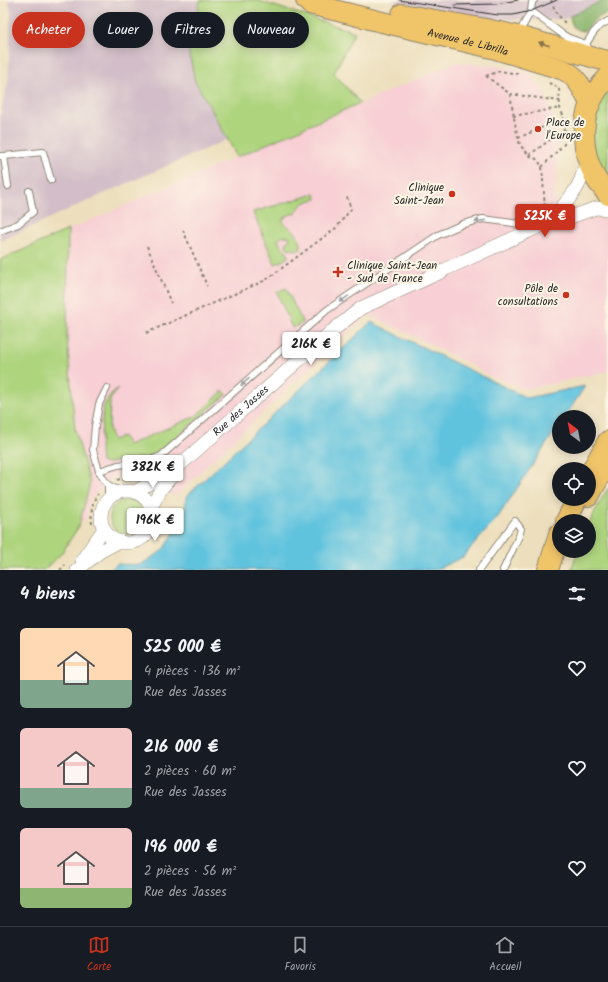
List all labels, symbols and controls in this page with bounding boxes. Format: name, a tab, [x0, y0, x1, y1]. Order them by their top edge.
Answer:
chip: Acheter	[12, 12, 85, 48]
chip: Louer	[93, 12, 153, 48]
chip: Filtres	[161, 12, 225, 48]
chip: Nouveau	[233, 12, 309, 48]
street label: Avenue de Librilla	[425, 24, 511, 61]
one-way arrow	[537, 41, 549, 47]
place label: Place de l'Europe	[546, 114, 585, 145]
marker: Place de l'Europe	[533, 124, 543, 134]
place label: Clinique Saint-Jean	[394, 179, 444, 210]
marker: Clinique Saint-Jean	[447, 189, 457, 199]
pin: 525K €	[512, 204, 578, 238]
text: 525K €	[524, 206, 566, 227]
one-way arrow	[474, 217, 486, 224]
place label: Clinique Saint-Jean - Sud de France	[347, 257, 437, 288]
marker: Clinique Saint-Jean - Sud de France	[332, 266, 344, 278]
place label: Pôle de consultations	[498, 280, 558, 311]
marker: Pôle de consultations	[561, 290, 571, 300]
one-way arrow	[339, 295, 350, 303]
pin: 216K €	[278, 332, 344, 366]
text: 216K €	[291, 334, 331, 355]
one-way arrow	[240, 377, 249, 386]
street label: Rue des Jasses	[209, 381, 274, 441]
north arrow	[552, 410, 596, 454]
map controls	[552, 410, 596, 558]
pin: 382K €	[120, 455, 186, 489]
text: 382K €	[131, 457, 175, 478]
button: locate	[552, 462, 596, 506]
pin: 196K €	[122, 508, 188, 542]
text: 196K €	[136, 510, 174, 531]
button: layers	[552, 514, 596, 558]
text: 4 biens	[20, 581, 76, 608]
icon: filters	[566, 583, 588, 605]
text: 525 000 €	[144, 634, 221, 661]
icon: home	[52, 644, 100, 692]
icon: heart	[566, 657, 588, 679]
text: 4 pièces · 136 m²	[144, 661, 240, 682]
text: Rue des Jasses	[144, 682, 227, 703]
text: 216 000 €	[144, 734, 218, 761]
icon: home	[52, 744, 100, 792]
icon: heart	[566, 757, 588, 779]
text: 2 pièces · 60 m²	[144, 761, 236, 782]
text: Rue des Jasses	[144, 782, 227, 803]
text: 196 000 €	[144, 834, 217, 861]
icon: home	[52, 844, 100, 892]
icon: heart	[566, 857, 588, 879]
text: 2 pièces · 56 m²	[144, 861, 236, 882]
text: Rue des Jasses	[144, 882, 227, 903]
tab: Carte	[87, 934, 111, 976]
tab: Favoris	[285, 934, 316, 976]
tab: Accueil	[489, 934, 521, 976]

